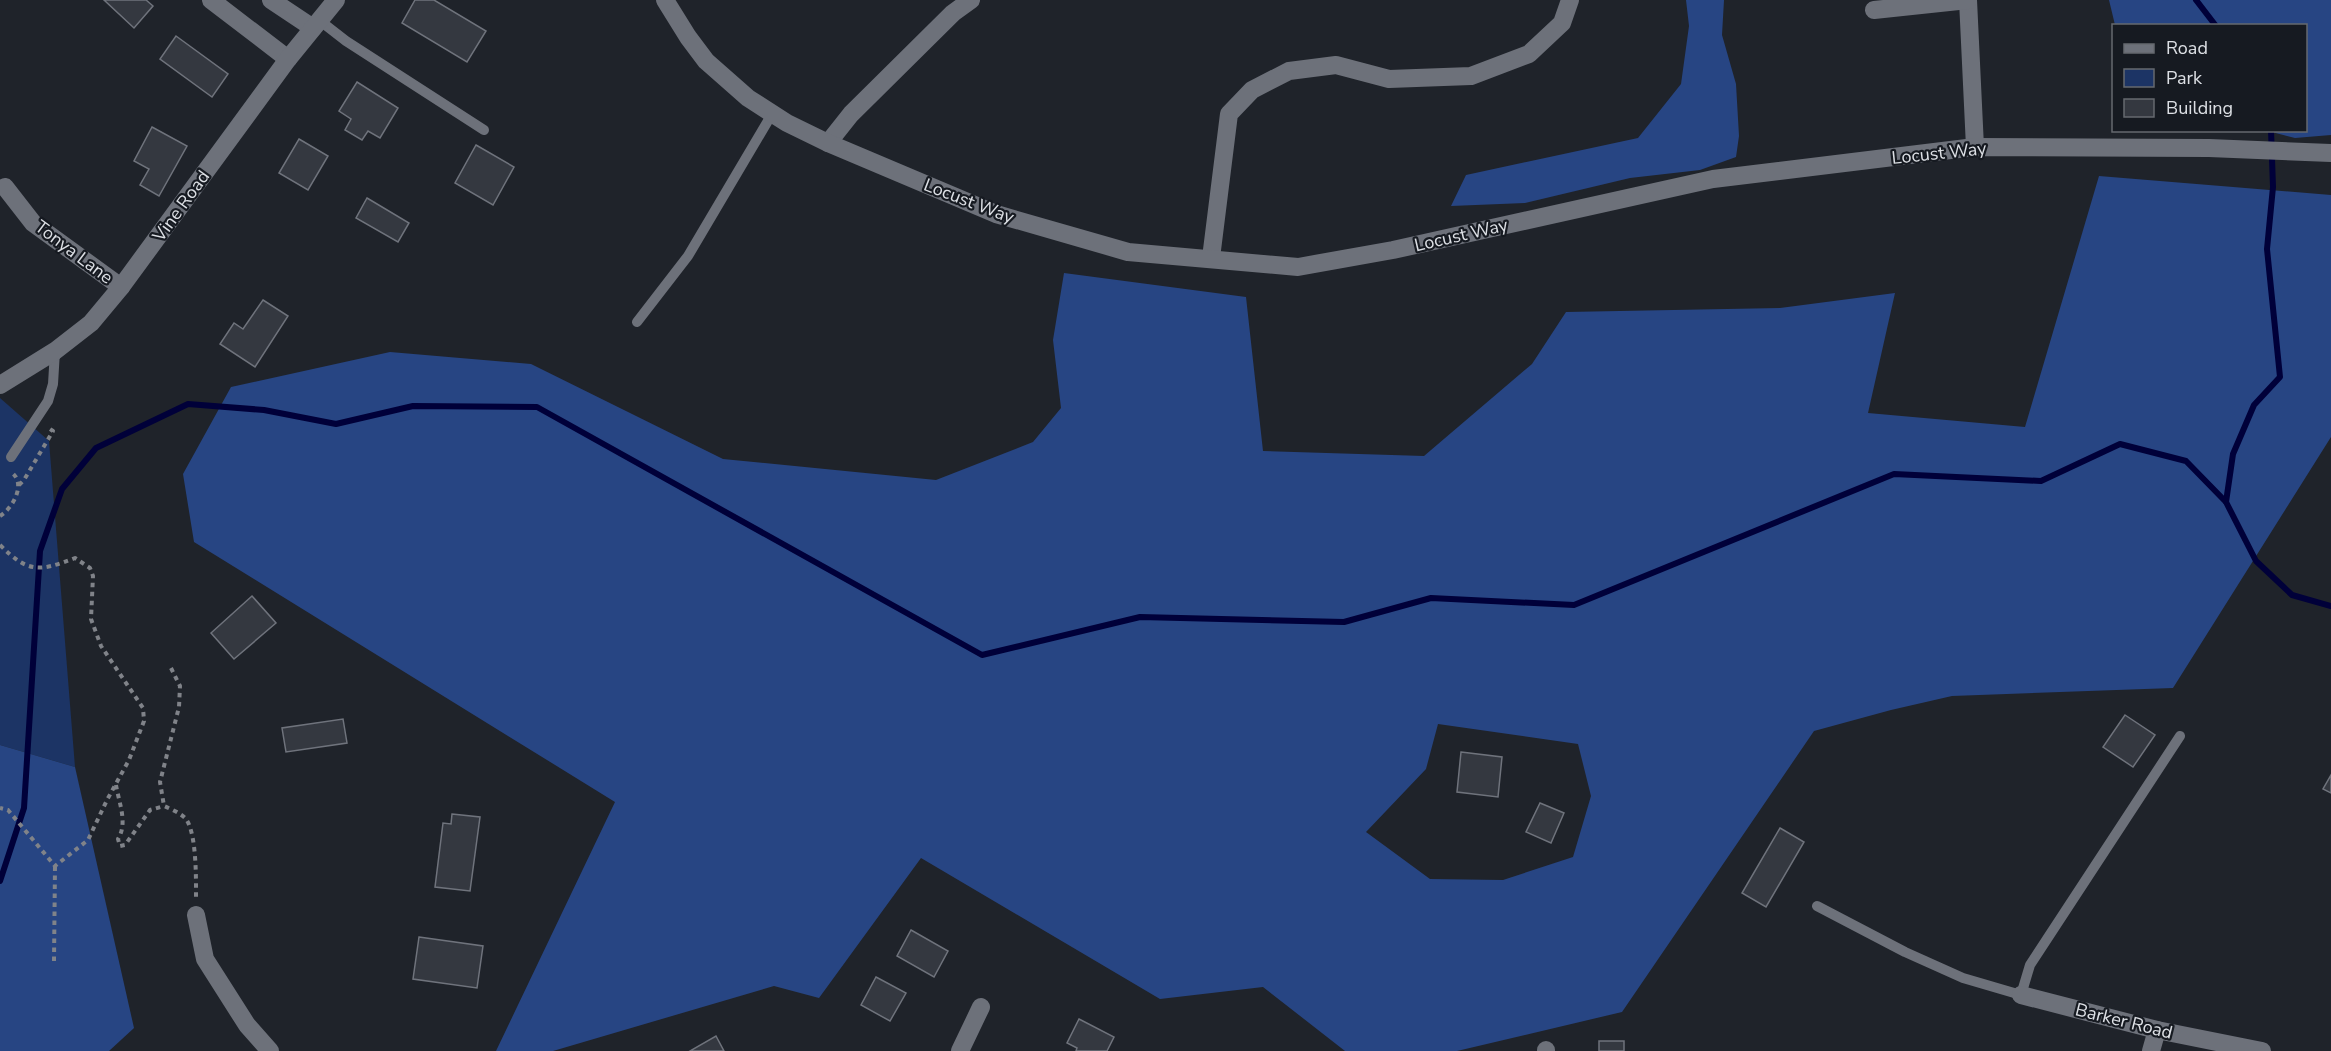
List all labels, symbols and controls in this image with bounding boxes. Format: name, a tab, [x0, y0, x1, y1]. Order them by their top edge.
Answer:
legend	[2112, 24, 2307, 132]
text: Road	[2166, 36, 2208, 60]
text: Park	[2166, 66, 2203, 90]
text: Building	[2166, 96, 2233, 120]
street label: Locust Way	[1890, 136, 1988, 170]
street label: Vine Road	[146, 165, 215, 247]
street label: Locust Way	[920, 173, 1018, 230]
street label: Locust Way	[1412, 212, 1511, 257]
street label: Tonya Lane	[30, 215, 118, 289]
street label: Barker Road	[2073, 997, 2175, 1045]

